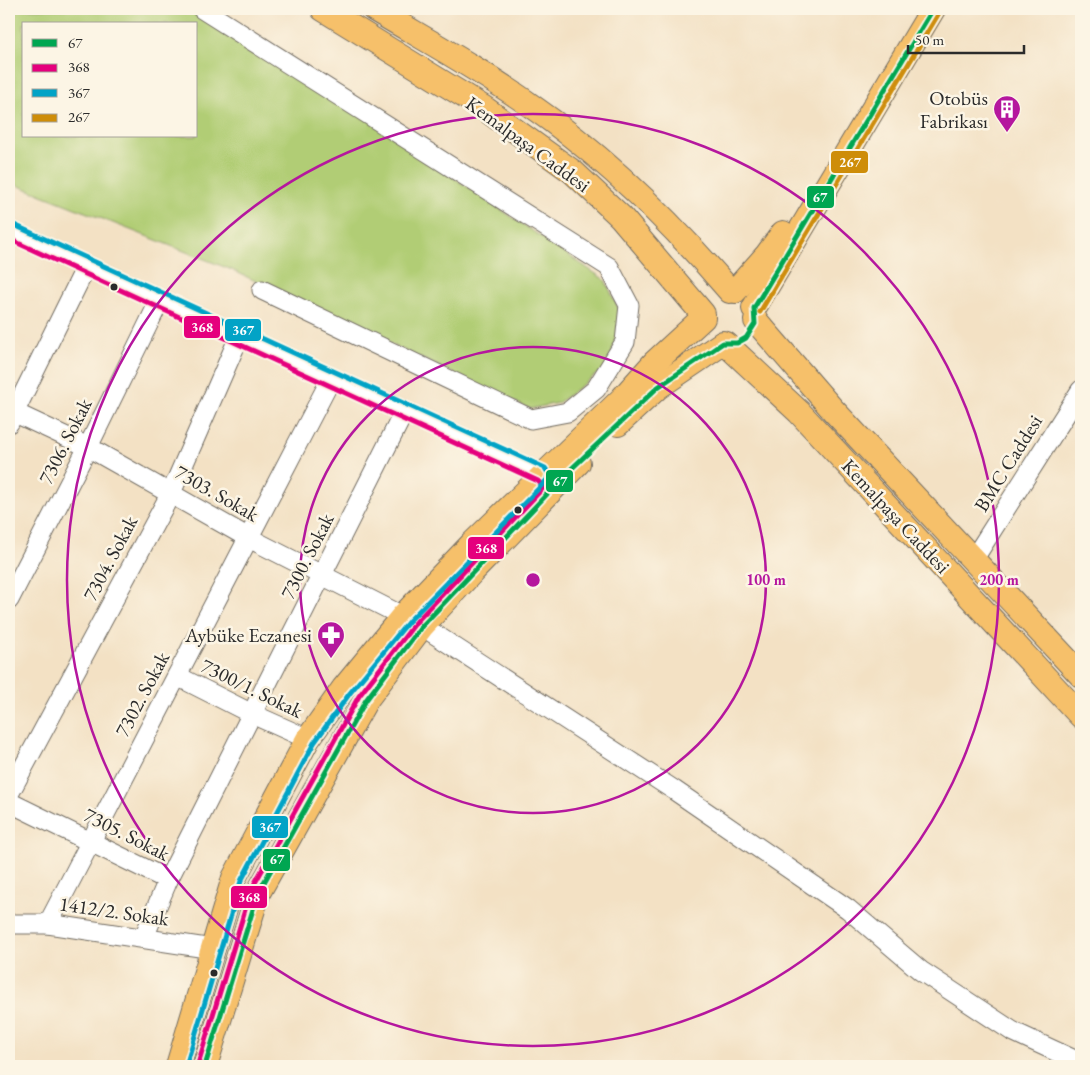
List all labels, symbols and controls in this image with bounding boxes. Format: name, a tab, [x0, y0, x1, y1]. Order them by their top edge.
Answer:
legend	[22, 22, 198, 138]
scale bar	[908, 22, 1024, 54]
text: 50 m	[915, 30, 944, 49]
text: 67	[68, 33, 83, 52]
text: 368	[68, 57, 90, 76]
text: 367	[68, 83, 90, 102]
place label: Otobüs Fabrikası	[920, 85, 988, 134]
street label: Kemalpaşa Caddesi	[461, 90, 595, 198]
building icon: Otobüs Fabrikası	[992, 94, 1022, 133]
text: 267	[68, 107, 90, 126]
line badge: 267	[830, 150, 869, 174]
text: 267	[839, 153, 862, 171]
line badge: 67	[806, 185, 835, 209]
text: 67	[813, 188, 828, 206]
unlabelled marker	[109, 282, 119, 292]
line badge: 368	[183, 315, 221, 339]
text: 368	[191, 318, 213, 336]
line badge: 367	[224, 318, 262, 342]
text: 367	[232, 321, 255, 339]
street label: 7306. Sokak	[32, 393, 98, 488]
street label: BMC Caddesi	[968, 410, 1048, 516]
street label: Kemalpaşa Caddesi	[836, 453, 956, 579]
street label: 7303. Sokak	[170, 459, 264, 528]
line badge: 67	[545, 469, 574, 493]
text: 67	[553, 472, 568, 490]
unlabelled marker	[513, 505, 523, 515]
street label: 7300. Sokak	[274, 508, 340, 603]
street label: 7304. Sokak	[77, 510, 144, 605]
line badge: 368	[467, 536, 505, 560]
text: 368	[475, 539, 497, 557]
text: 100 m	[746, 570, 786, 589]
text: 200 m	[979, 570, 1019, 589]
centre of rings	[524, 571, 542, 589]
pharmacy icon: Aybüke Eczanesi	[316, 620, 346, 659]
place label: Aybüke Eczanesi	[184, 622, 312, 648]
street label: 7302. Sokak	[109, 646, 176, 741]
street label: 7300/1. Sokak	[197, 652, 308, 724]
street label: 7305. Sokak	[80, 801, 175, 867]
line badge: 367	[251, 815, 289, 839]
text: 367	[259, 818, 282, 836]
line badge: 67	[262, 848, 291, 872]
text: 67	[270, 850, 285, 868]
line badge: 368	[230, 885, 268, 909]
text: 368	[238, 888, 260, 906]
street label: 1412/2. Sokak	[58, 890, 171, 932]
unlabelled marker	[209, 968, 219, 978]

